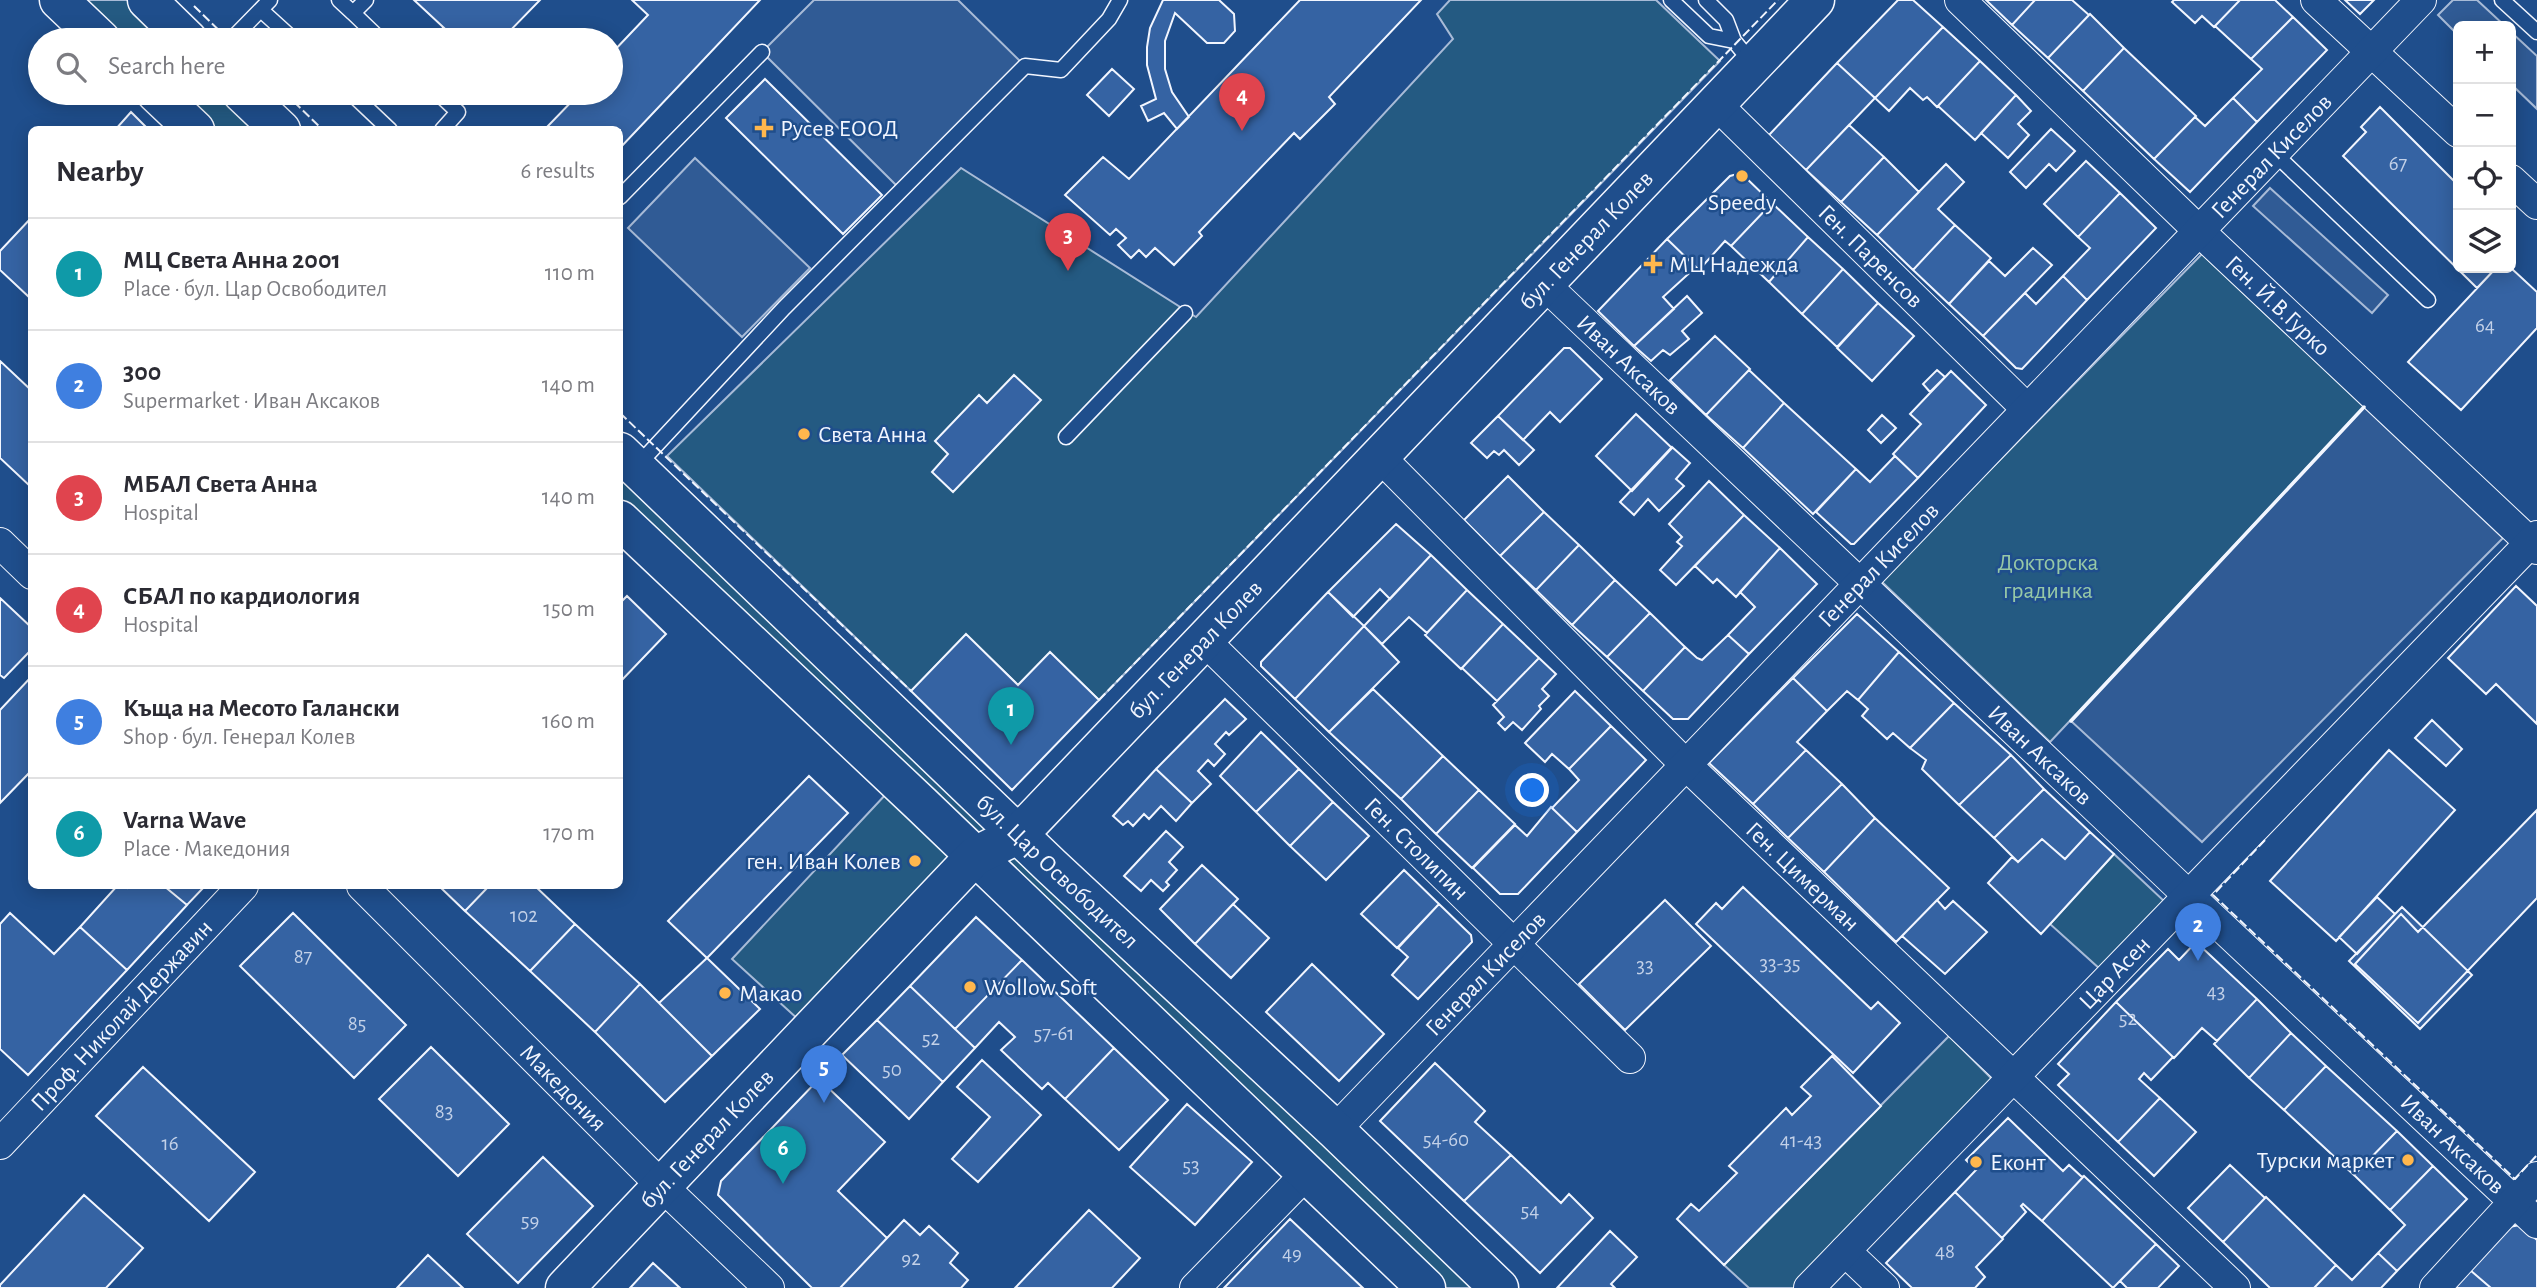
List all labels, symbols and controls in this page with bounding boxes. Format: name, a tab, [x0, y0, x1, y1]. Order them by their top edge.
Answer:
map controls	[2453, 21, 2516, 273]
button: +	[2453, 21, 2516, 84]
search box	[28, 28, 623, 105]
icon: search	[52, 48, 90, 86]
text: Search here	[108, 53, 226, 79]
pin: 4	[1219, 73, 1265, 131]
button: −	[2453, 84, 2516, 147]
street label: Генерал Киселов	[2207, 90, 2337, 223]
place label: Русев ЕООД	[780, 117, 898, 141]
marker: Русев ЕООД	[754, 118, 774, 138]
button: locate	[2453, 147, 2516, 210]
house number: 67	[2389, 153, 2408, 174]
text: Nearby	[56, 157, 144, 187]
text: 6 results	[521, 160, 595, 183]
street label: бул. Генерал Колев	[1515, 167, 1658, 315]
marker: Speedy	[1734, 168, 1750, 184]
place label: Speedy	[1708, 191, 1776, 215]
street label: Ген. Паренсов	[1813, 200, 1927, 313]
button: layers	[2453, 210, 2516, 273]
pin: 3	[1045, 213, 1091, 271]
text: МЦ Света Анна 2001	[123, 247, 341, 273]
street label: Ген. Й.В.Гурко	[2220, 251, 2335, 361]
place label: МЦ Надежда	[1669, 253, 1799, 277]
marker: МЦ Надежда	[1643, 254, 1663, 274]
text: 1	[75, 262, 83, 285]
text: 110 m	[545, 262, 595, 285]
text: Place · бул. Цар Освободител	[123, 278, 387, 301]
street label: Иван Аксаков	[1572, 311, 1685, 420]
house number: 64	[2475, 315, 2495, 336]
text: 300	[123, 359, 161, 385]
text: 2	[74, 374, 84, 397]
text: 140 m	[542, 374, 595, 397]
text: Supermarket · Иван Аксаков	[123, 390, 380, 413]
place label: Света Анна	[818, 423, 927, 447]
marker: Света Анна	[796, 426, 812, 442]
text: МБАЛ Света Анна	[123, 471, 318, 497]
text: 3	[74, 486, 84, 509]
text: 140 m	[542, 486, 595, 509]
street label: Генерал Киселов	[1814, 499, 1944, 632]
text: Hospital	[123, 502, 199, 525]
park label: Докторска градинка	[1997, 551, 2099, 603]
street label: бул. Генерал Колев	[1125, 576, 1267, 724]
text: СБАЛ по кардиология	[123, 583, 360, 609]
text: 4	[73, 598, 85, 621]
text: 150 m	[543, 598, 595, 621]
text: Hospital	[123, 614, 199, 637]
pin: 1	[988, 687, 1034, 745]
text: Къща на Месото Галански	[123, 695, 400, 721]
street label: Иван Аксаков	[1983, 701, 2096, 810]
text: 5	[74, 710, 84, 733]
text: 160 m	[542, 710, 595, 733]
text: Shop · бул. Генерал Колев	[123, 726, 355, 749]
your location	[1515, 773, 1549, 807]
street label: бул. Цар Освободител	[971, 790, 1143, 954]
street label: Ген. Столипин	[1359, 793, 1473, 905]
text: Varna Wave	[123, 807, 246, 833]
street label: Ген. Цимерман	[1741, 818, 1863, 936]
text: 6	[73, 822, 85, 845]
text: 170 m	[543, 822, 595, 845]
text: Place · Македония	[123, 838, 290, 861]
place label: ген. Иван Колев	[746, 850, 901, 874]
marker: ген. Иван Колев	[907, 853, 923, 869]
pin: 2	[2175, 903, 2221, 961]
house number: 102	[510, 905, 538, 926]
street label: Генерал Киселов	[1421, 907, 1551, 1041]
street label: Проф. Николай Державин	[27, 916, 218, 1116]
street label: Цар Асен	[2075, 932, 2155, 1014]
house number: 87	[294, 946, 313, 967]
house number: 33-35	[1759, 953, 1801, 974]
house number: 33	[1636, 955, 1654, 976]
place label: Wollow Soft	[984, 976, 1097, 1000]
marker: Wollow Soft	[962, 979, 978, 995]
house number: 43	[2207, 981, 2225, 1002]
place label: Макао	[739, 982, 802, 1006]
marker: Макао	[717, 985, 733, 1001]
house number: 52	[2119, 1008, 2137, 1029]
house number: 85	[348, 1013, 366, 1034]
house number: 57-61	[1033, 1023, 1075, 1044]
house number: 52	[922, 1028, 940, 1049]
street label: Македония	[515, 1040, 611, 1136]
pin: 5	[801, 1045, 847, 1103]
house number: 50	[882, 1059, 902, 1080]
street label: бул. Генерал Колев	[636, 1065, 779, 1213]
street label: Иван Аксаков	[2395, 1090, 2509, 1199]
house number: 83	[435, 1101, 453, 1122]
pin: 6	[760, 1126, 806, 1184]
house number: 54-60	[1423, 1129, 1469, 1150]
house number: 41-43	[1780, 1130, 1822, 1151]
house number: 16	[161, 1133, 179, 1154]
place label: Турски маркет	[2257, 1149, 2394, 1173]
place label: Еконт	[1990, 1151, 2046, 1175]
marker: Турски маркет	[2400, 1152, 2416, 1168]
marker: Еконт	[1968, 1154, 1984, 1170]
house number: 53	[1182, 1155, 1200, 1176]
house number: 54	[1521, 1200, 1539, 1221]
house number: 59	[521, 1210, 539, 1231]
house number: 48	[1935, 1241, 1955, 1262]
house number: 49	[1282, 1243, 1302, 1264]
house number: 92	[901, 1248, 921, 1269]

